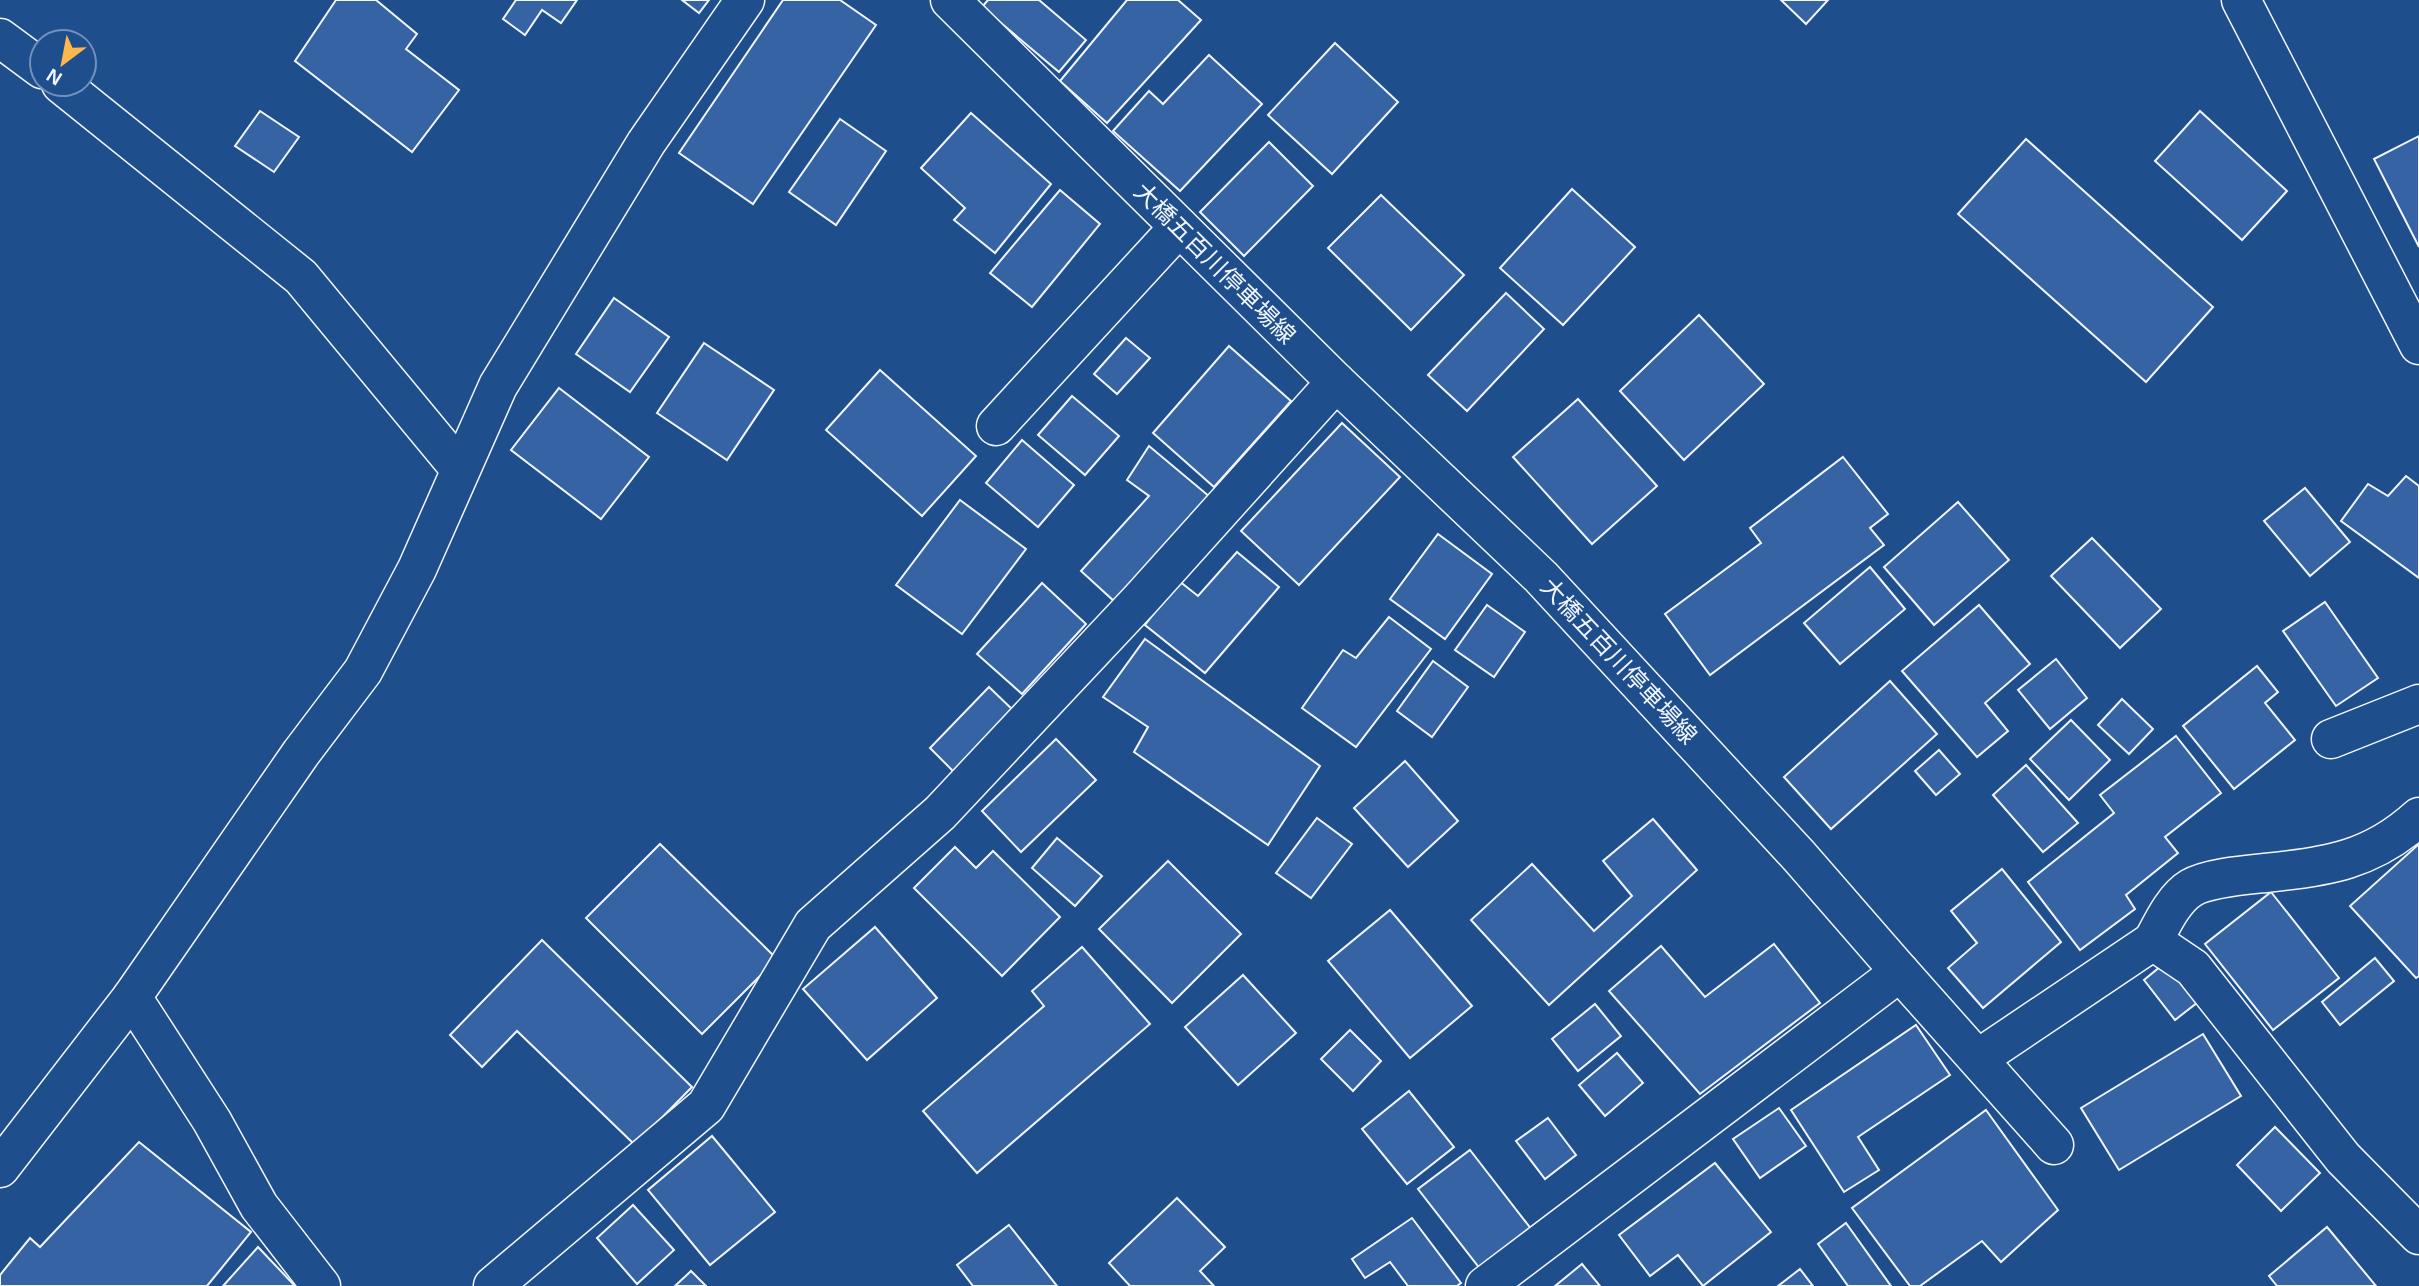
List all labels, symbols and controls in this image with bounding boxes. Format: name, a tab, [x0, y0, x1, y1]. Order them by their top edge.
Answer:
north arrow	[28, 28, 98, 98]
text: N	[43, 64, 66, 90]
street label: 大橋五百川停車場線	[1129, 177, 1301, 349]
street label: 大橋五百川停車場線	[1535, 573, 1703, 749]

